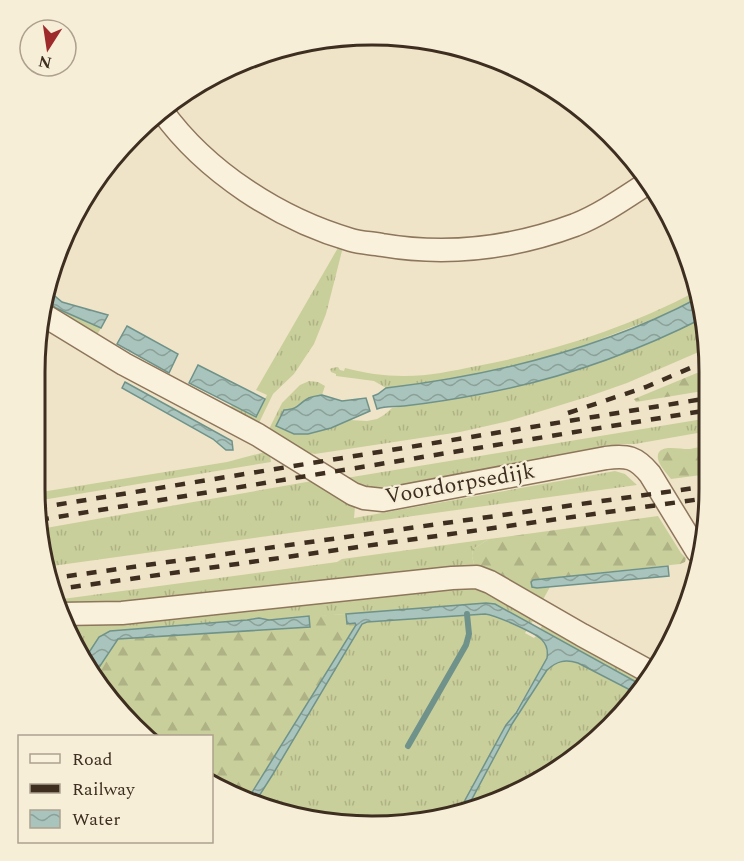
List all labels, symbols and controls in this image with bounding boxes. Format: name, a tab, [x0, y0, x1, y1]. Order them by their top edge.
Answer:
north arrow	[18, 18, 78, 78]
text: N	[36, 49, 54, 75]
street label: Voordorpsedijk	[382, 455, 538, 513]
legend	[18, 735, 213, 843]
text: Road	[72, 746, 113, 773]
text: Railway	[72, 776, 136, 803]
text: Water	[72, 806, 120, 833]

